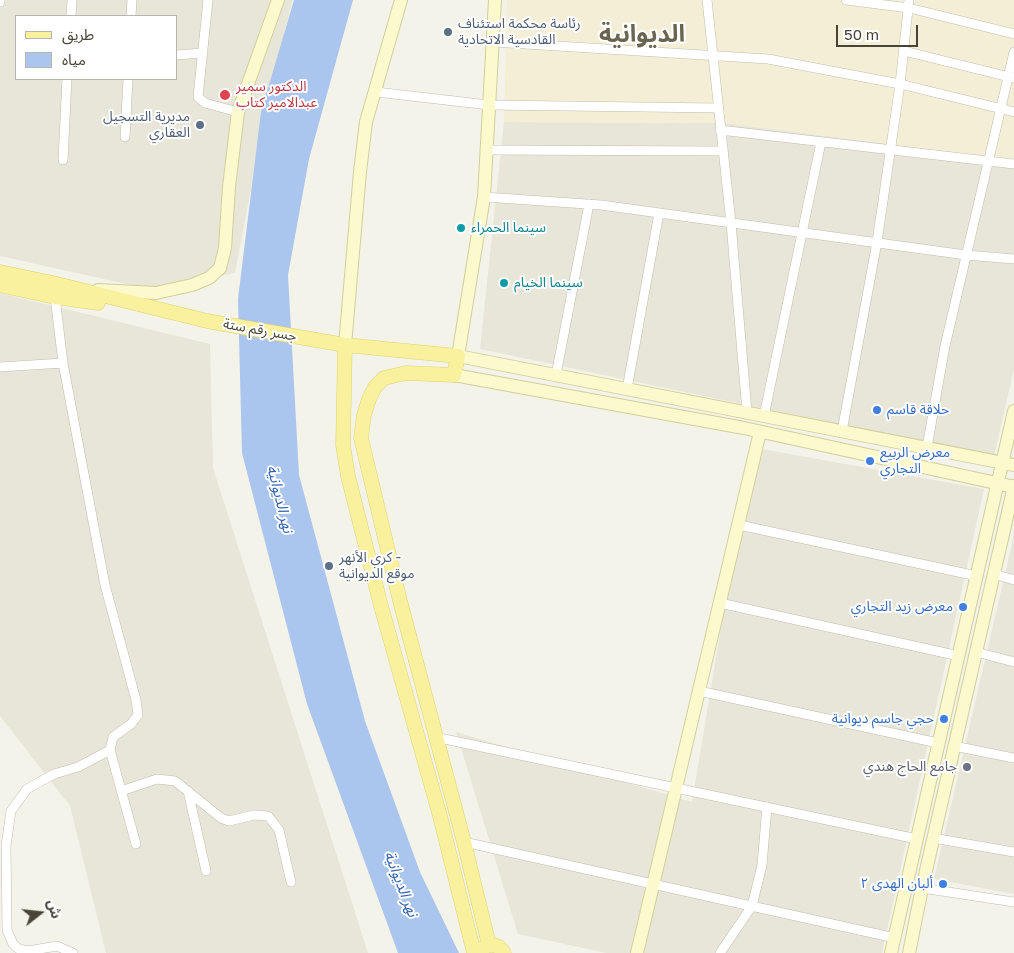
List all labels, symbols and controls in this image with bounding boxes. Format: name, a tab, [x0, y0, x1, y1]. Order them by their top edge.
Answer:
legend	[15, 15, 178, 80]
scale bar	[839, 15, 922, 47]
place label: رئاسة محكمة استئناف القادسية الاتحادية	[458, 16, 581, 48]
district label: الديوانية	[599, 20, 685, 48]
text: طريق	[62, 25, 94, 43]
text: 50 m	[844, 25, 879, 43]
marker: رئاسة محكمة استئناف القادسية الاتحادية	[442, 26, 454, 38]
text: مياه	[62, 50, 86, 68]
place label: الدكتور سمير عبدالامير كتاب	[236, 79, 317, 111]
marker: الدكتور سمير عبدالامير كتاب	[218, 88, 232, 102]
place label: مديرية التسجيل العقاري	[103, 109, 190, 142]
marker: مديرية التسجيل العقاري	[194, 119, 206, 131]
place label: سينما الحمراء	[471, 220, 546, 236]
marker: سينما الحمراء	[455, 222, 467, 234]
place label: سينما الخيام	[514, 275, 583, 291]
marker: سينما الخيام	[498, 277, 510, 289]
street label: جسر رقم ستة	[222, 315, 298, 345]
place label: حلاقة قاسم	[887, 402, 949, 418]
marker: حلاقة قاسم	[871, 404, 883, 416]
place label: معرض الربيع التجاري	[880, 445, 950, 478]
marker: معرض الربيع التجاري	[864, 455, 876, 467]
water label: نهر الديوانية	[263, 463, 297, 535]
place label: كري الأنهر - موقع الديوانية	[339, 550, 414, 582]
marker: كري الأنهر - موقع الديوانية	[323, 560, 335, 572]
place label: معرض زيد التجاري	[851, 599, 953, 615]
marker: معرض زيد التجاري	[957, 601, 969, 613]
place label: حجي جاسم ديوانية	[832, 711, 934, 727]
marker: حجي جاسم ديوانية	[938, 713, 950, 725]
place label: جامع الحاج هندي	[863, 759, 957, 775]
marker: جامع الحاج هندي	[961, 761, 973, 773]
water label: نهر الديوانية	[380, 849, 422, 919]
place label: ألبان الهدى ٢	[860, 876, 933, 892]
marker: ألبان الهدى ٢	[937, 878, 949, 890]
north arrow	[15, 888, 65, 938]
text: ش	[44, 897, 66, 920]

